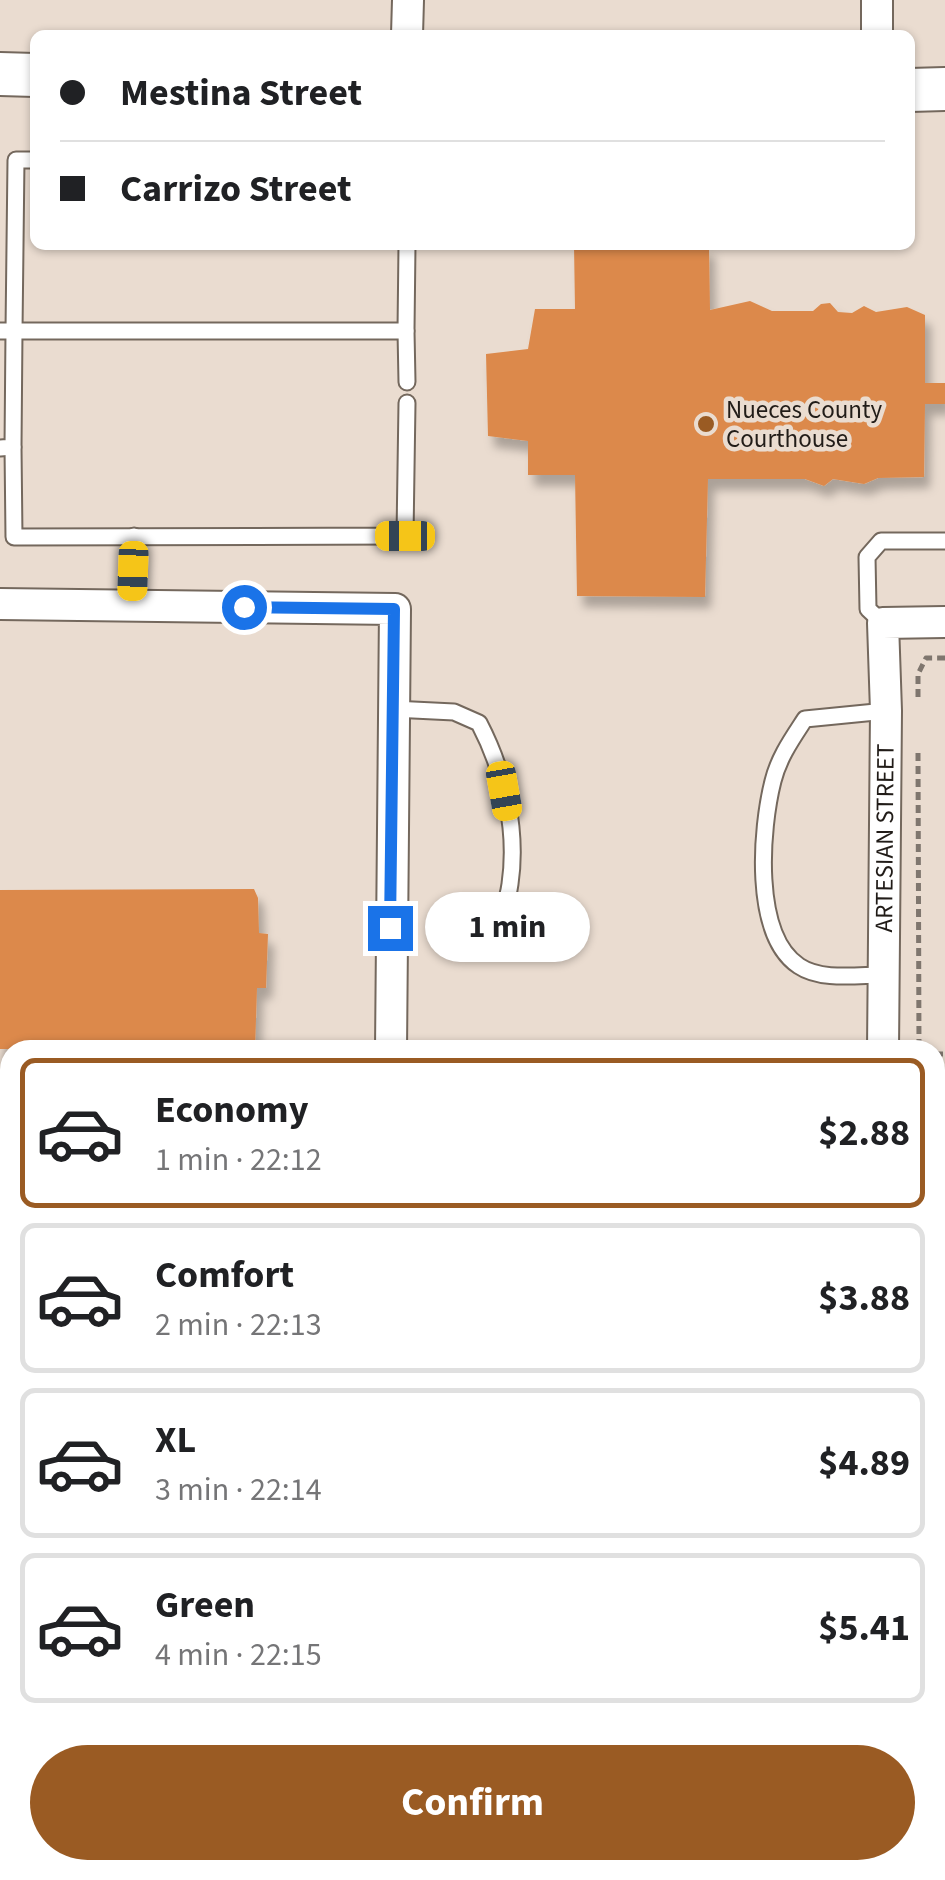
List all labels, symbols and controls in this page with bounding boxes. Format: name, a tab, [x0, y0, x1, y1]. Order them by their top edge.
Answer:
text: Mestina Street	[120, 66, 362, 120]
text: Carrizo Street	[120, 162, 352, 216]
place label: Nueces County Courthouse	[726, 392, 882, 457]
marker: Nueces County Courthouse	[695, 413, 717, 435]
car	[375, 521, 435, 551]
car	[117, 540, 149, 602]
route start	[222, 585, 267, 630]
street label: ARTESIAN STREET	[866, 743, 904, 933]
car	[484, 759, 524, 823]
callout: 1 min	[425, 893, 590, 963]
text: 1 min	[469, 904, 546, 950]
route end	[368, 906, 413, 951]
text: Economy	[155, 1083, 308, 1137]
icon: car	[35, 1088, 125, 1178]
text: $2.88	[818, 1106, 910, 1160]
text: 1 min · 22:12	[155, 1137, 322, 1183]
text: Comfort	[155, 1248, 294, 1302]
icon: car	[35, 1253, 125, 1343]
text: $3.88	[818, 1271, 910, 1325]
text: 2 min · 22:13	[155, 1302, 322, 1348]
text: XL	[155, 1413, 196, 1467]
icon: car	[35, 1418, 125, 1508]
text: $4.89	[818, 1436, 910, 1490]
text: 3 min · 22:14	[155, 1467, 322, 1513]
text: Green	[155, 1578, 255, 1632]
icon: car	[35, 1583, 125, 1673]
text: $5.41	[818, 1601, 910, 1655]
text: 4 min · 22:15	[155, 1632, 322, 1678]
button: Confirm	[30, 1745, 915, 1860]

